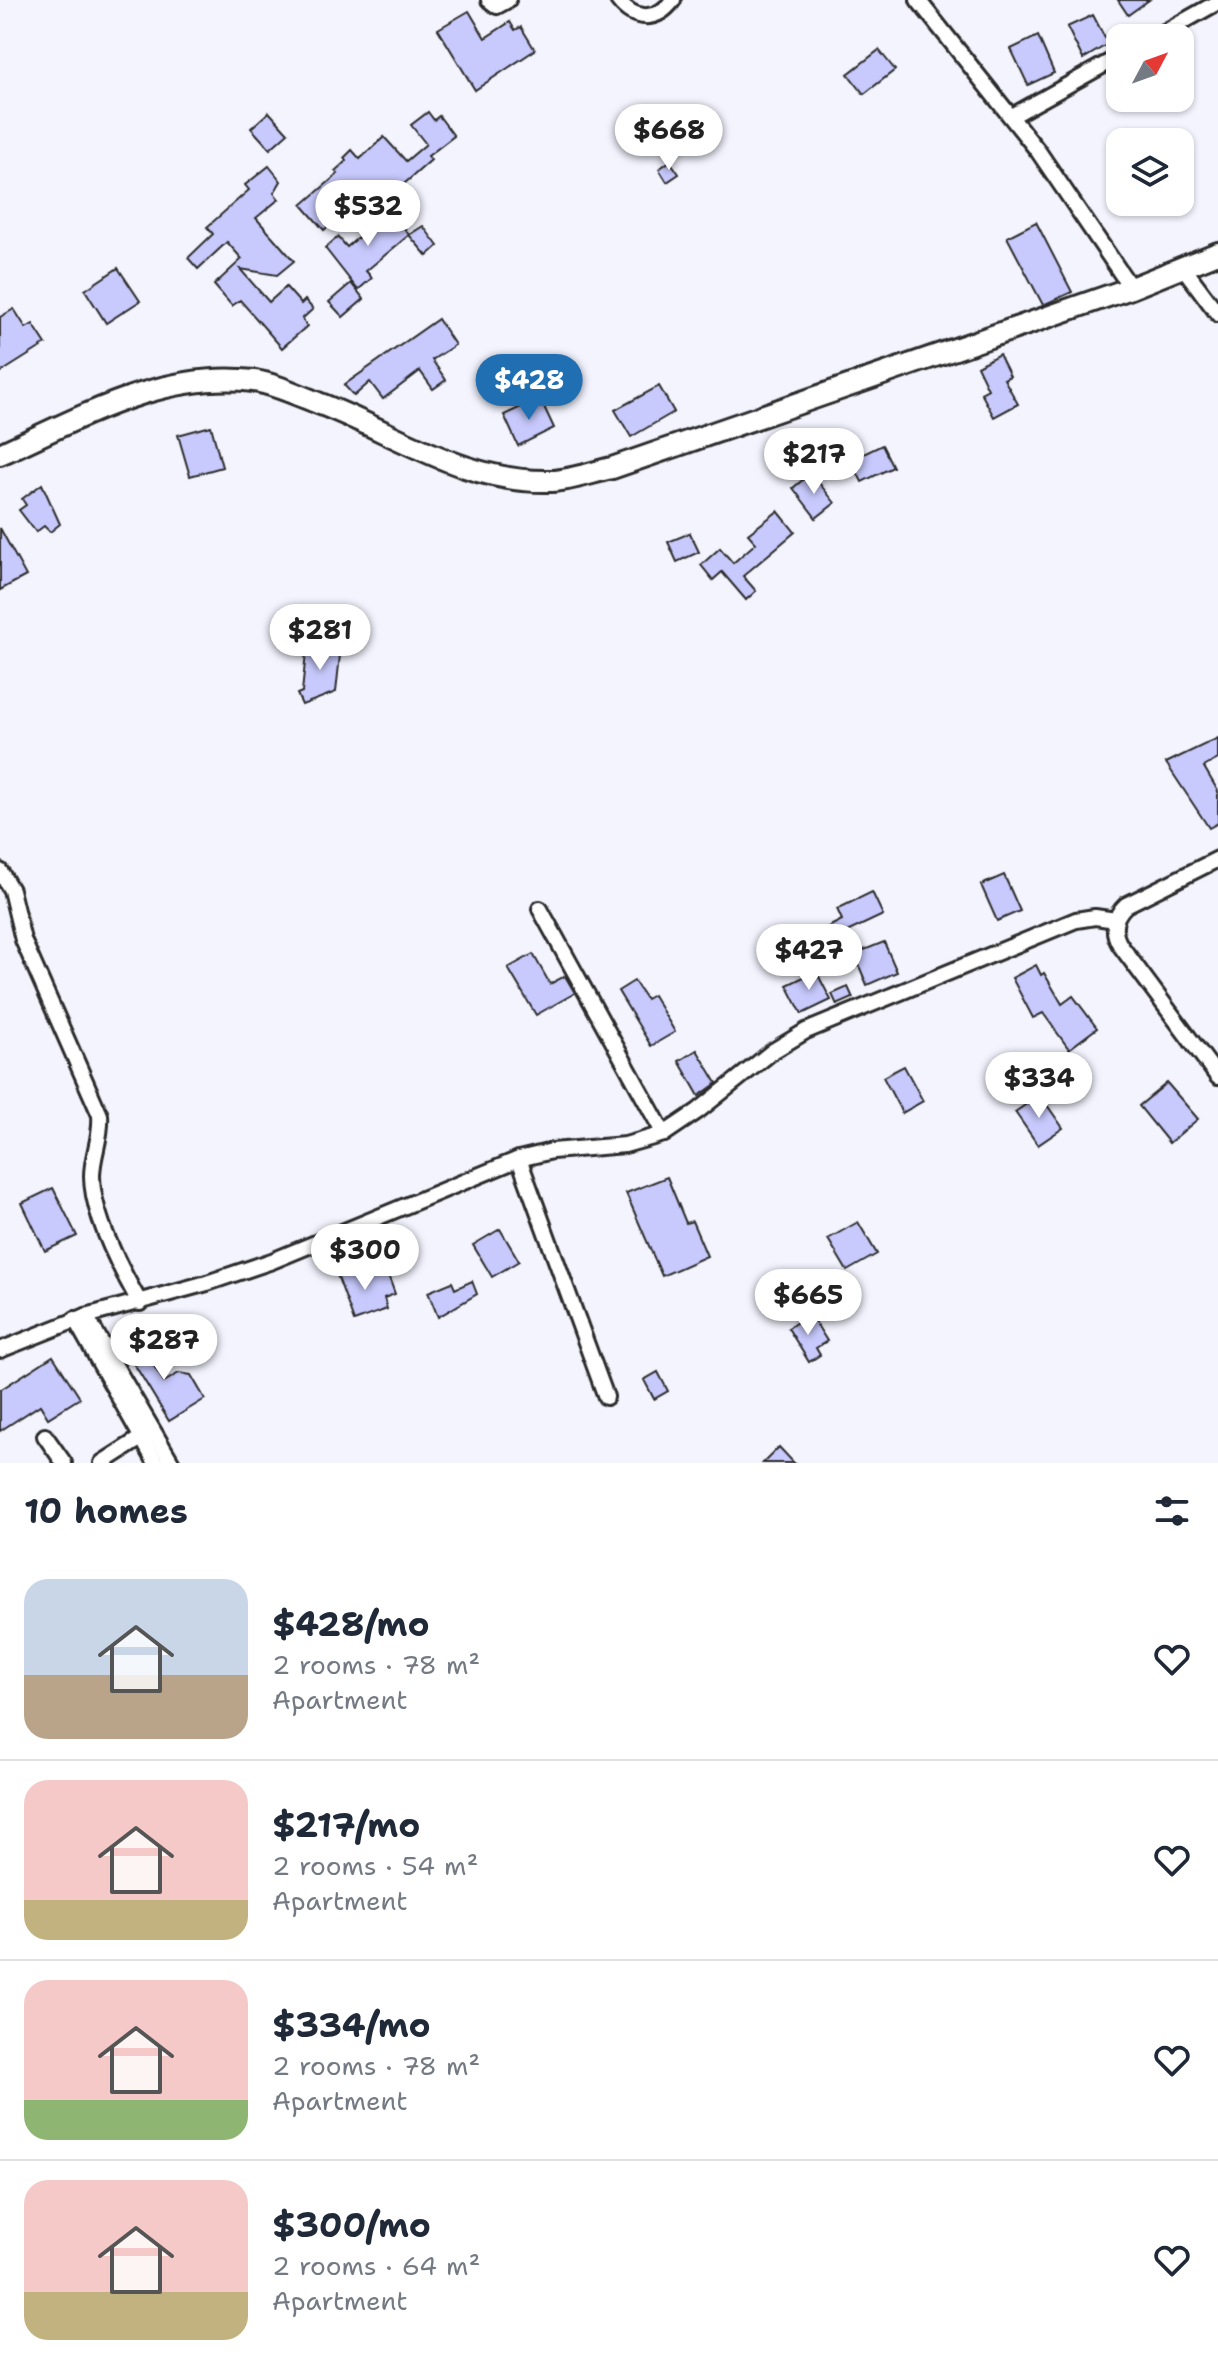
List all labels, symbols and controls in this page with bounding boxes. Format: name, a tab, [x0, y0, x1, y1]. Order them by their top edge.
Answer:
north arrow	[1106, 24, 1194, 112]
map controls	[1106, 24, 1194, 216]
pin: $668	[622, 104, 716, 172]
text: $668	[633, 112, 705, 147]
button: layers	[1106, 128, 1194, 216]
pin: $532	[321, 180, 415, 248]
text: $532	[333, 188, 403, 223]
pin: $428	[482, 354, 576, 422]
text: $428	[494, 362, 564, 397]
pin: $217	[767, 428, 861, 496]
text: $217	[782, 436, 846, 471]
pin: $281	[273, 604, 367, 672]
text: $281	[288, 612, 352, 647]
pin: $427	[762, 924, 856, 992]
text: $427	[774, 932, 844, 967]
pin: $334	[992, 1052, 1086, 1120]
text: $334	[1003, 1060, 1075, 1095]
pin: $300	[318, 1224, 412, 1292]
text: $300	[329, 1232, 401, 1267]
pin: $665	[761, 1269, 855, 1337]
text: $665	[773, 1277, 843, 1312]
pin: $287	[117, 1314, 211, 1382]
text: $287	[128, 1322, 200, 1357]
text: 10 homes	[24, 1488, 188, 1534]
icon: filters	[1150, 1489, 1194, 1533]
text: $428/mo	[272, 1601, 430, 1647]
icon: home	[88, 1611, 184, 1707]
icon: heart	[1150, 1637, 1194, 1681]
text: 2 rooms · 78 m²	[272, 1647, 480, 1682]
text: Apartment	[272, 1682, 408, 1717]
text: $217/mo	[272, 1802, 420, 1848]
icon: home	[88, 1812, 184, 1908]
icon: heart	[1150, 1838, 1194, 1882]
text: 2 rooms · 54 m²	[272, 1848, 478, 1883]
text: Apartment	[272, 1883, 408, 1918]
text: $334/mo	[272, 2002, 431, 2048]
icon: home	[88, 2012, 184, 2108]
icon: heart	[1150, 2038, 1194, 2082]
text: 2 rooms · 78 m²	[272, 2048, 480, 2083]
text: Apartment	[272, 2083, 408, 2118]
text: $300/mo	[272, 2202, 431, 2248]
icon: home	[88, 2212, 184, 2308]
icon: heart	[1150, 2238, 1194, 2282]
text: 2 rooms · 64 m²	[272, 2248, 480, 2283]
text: Apartment	[272, 2283, 408, 2318]

